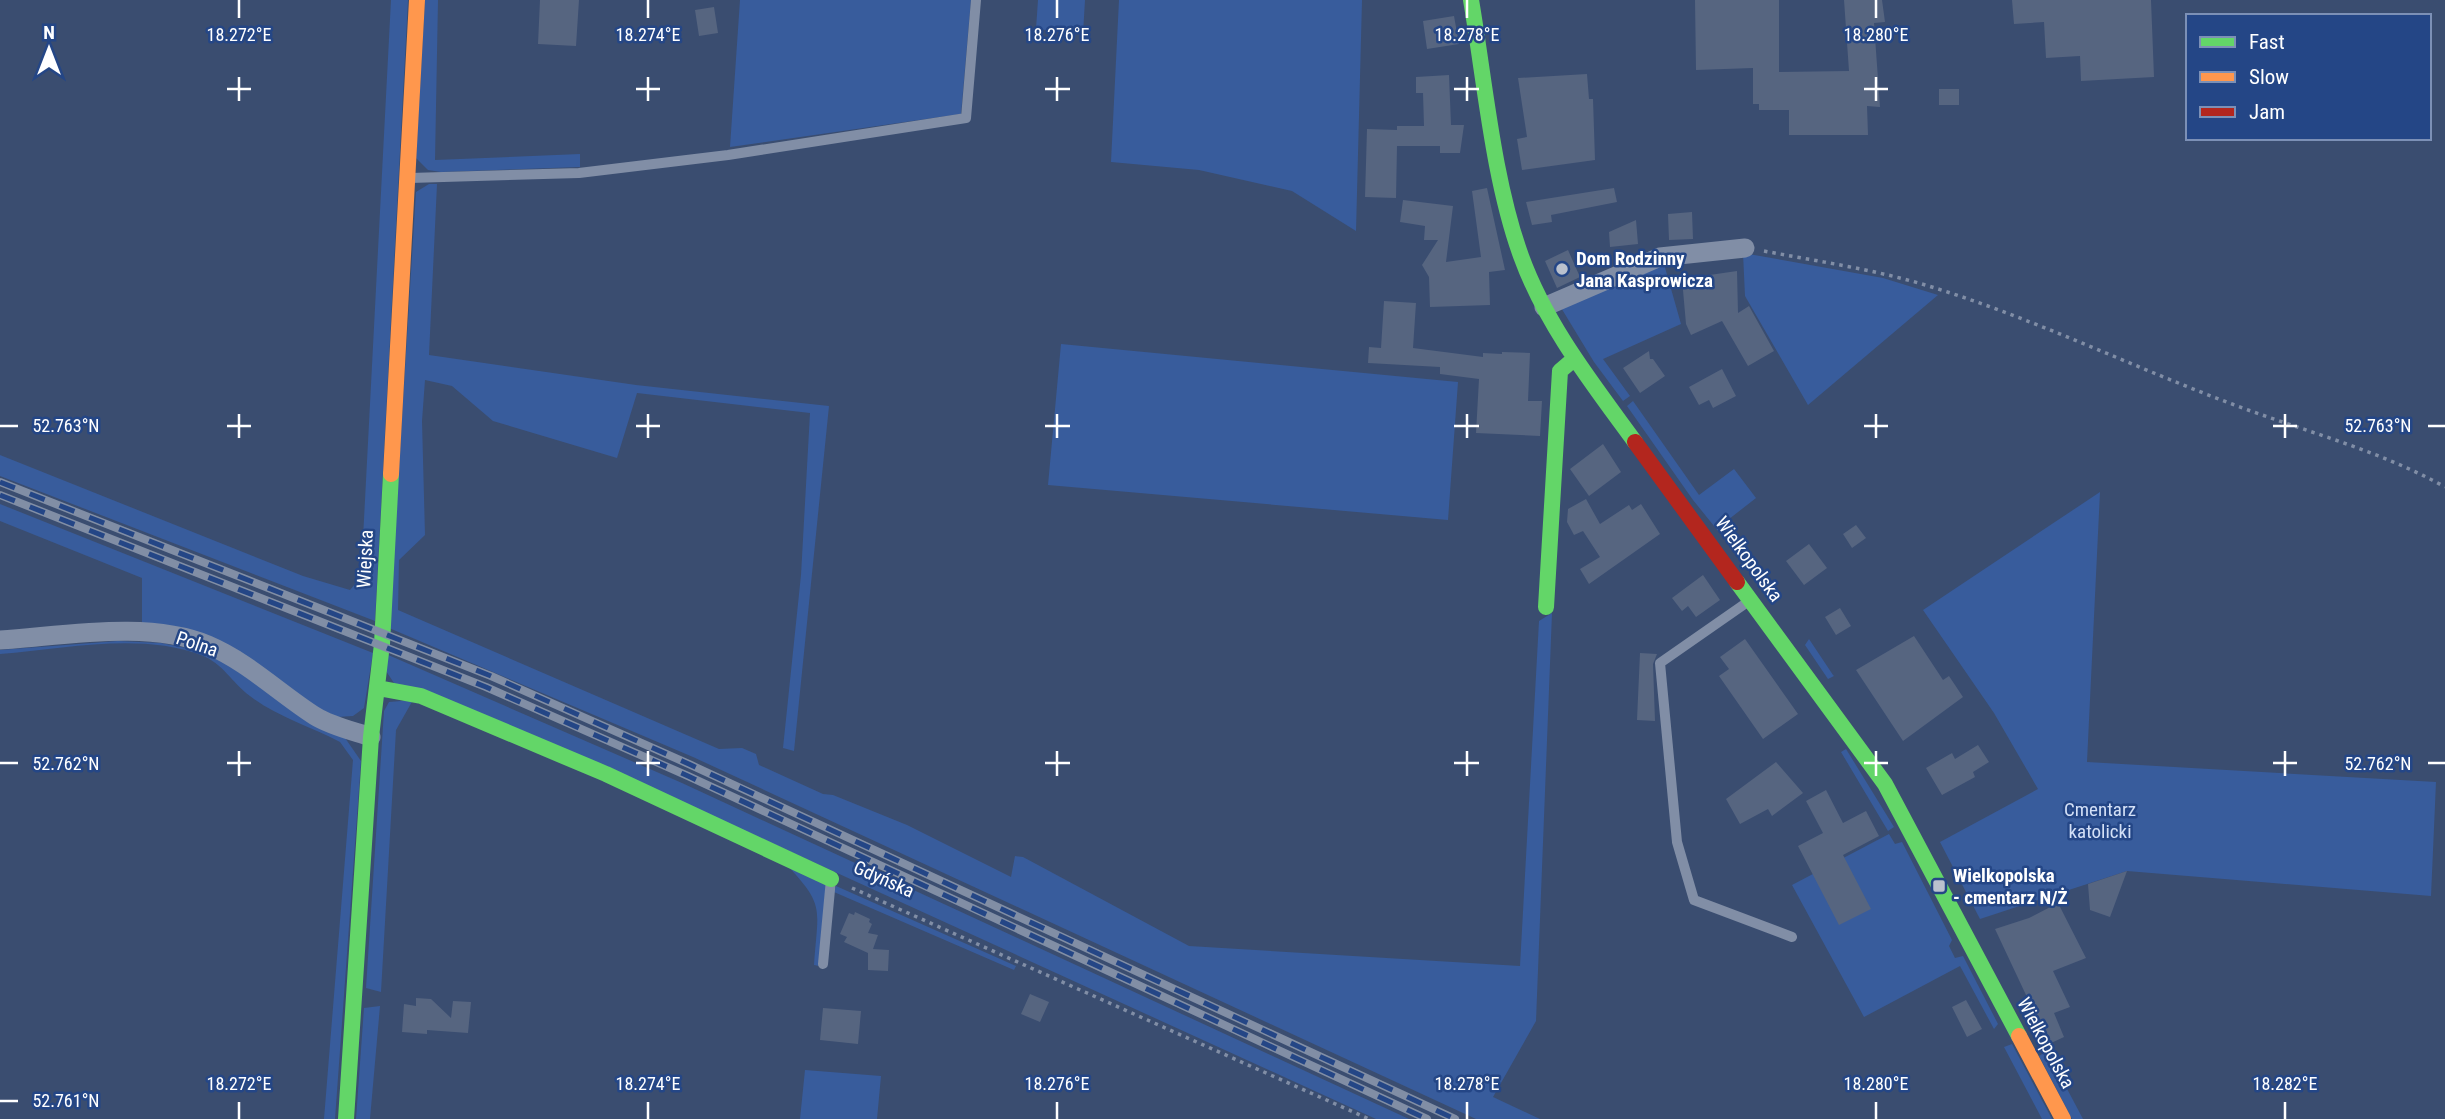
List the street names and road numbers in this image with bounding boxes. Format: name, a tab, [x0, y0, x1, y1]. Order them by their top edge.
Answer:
street label: Wielkopolska	[1710, 512, 1788, 606]
street label: Wiejska	[352, 529, 378, 589]
street label: Polna	[173, 626, 221, 662]
street label: Gdyńska	[850, 855, 918, 903]
street label: Wielkopolska	[2012, 994, 2080, 1092]

